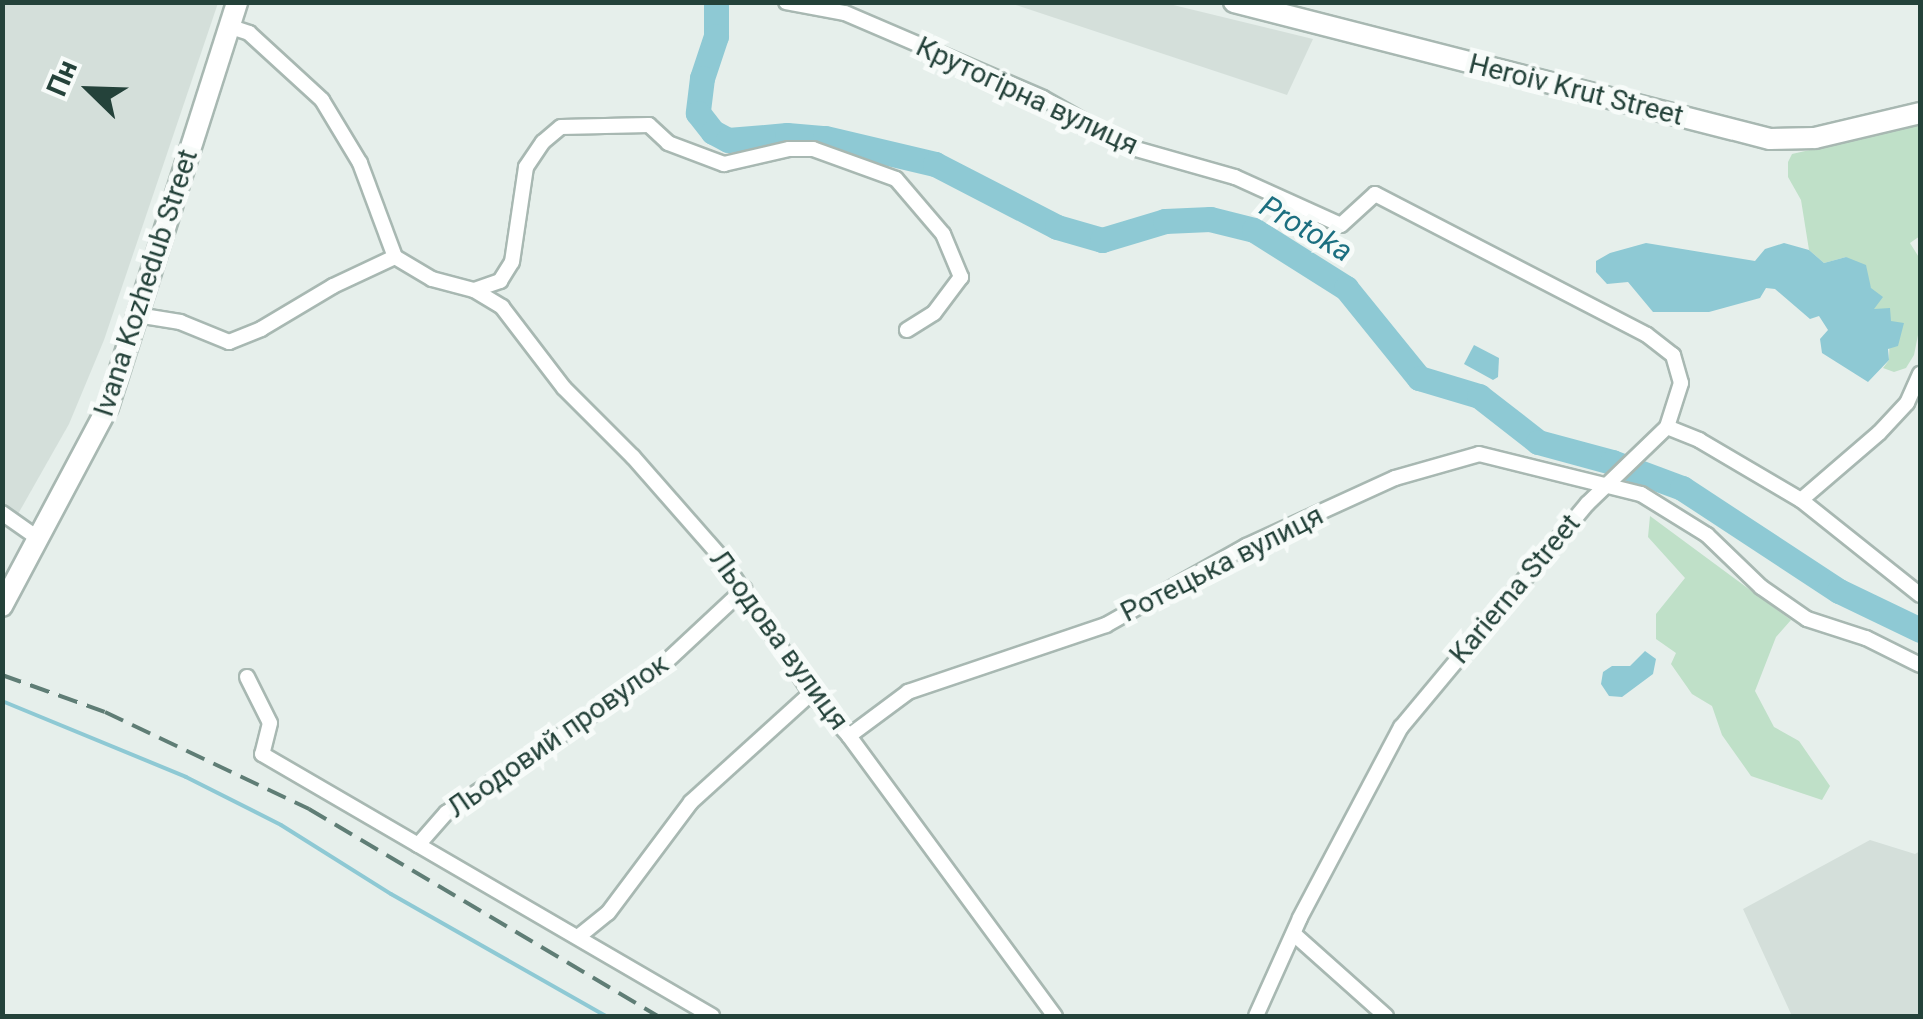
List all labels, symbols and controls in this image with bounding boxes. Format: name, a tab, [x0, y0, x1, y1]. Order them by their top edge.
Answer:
street label: Крутогірна вулиця	[911, 30, 1143, 162]
north arrow	[40, 40, 140, 140]
street label: Heroiv Krut Street	[1465, 47, 1687, 133]
text: Пн	[40, 55, 84, 101]
street label: Ivana Kozhedub Street	[87, 145, 205, 421]
water label: Protoka	[1253, 188, 1359, 270]
street label: Ротецька вулиця	[1115, 499, 1329, 629]
street label: Karierna Street	[1443, 507, 1587, 671]
street label: Льодова вулиця	[702, 544, 856, 736]
street label: Льодовий провулок	[441, 647, 675, 825]

